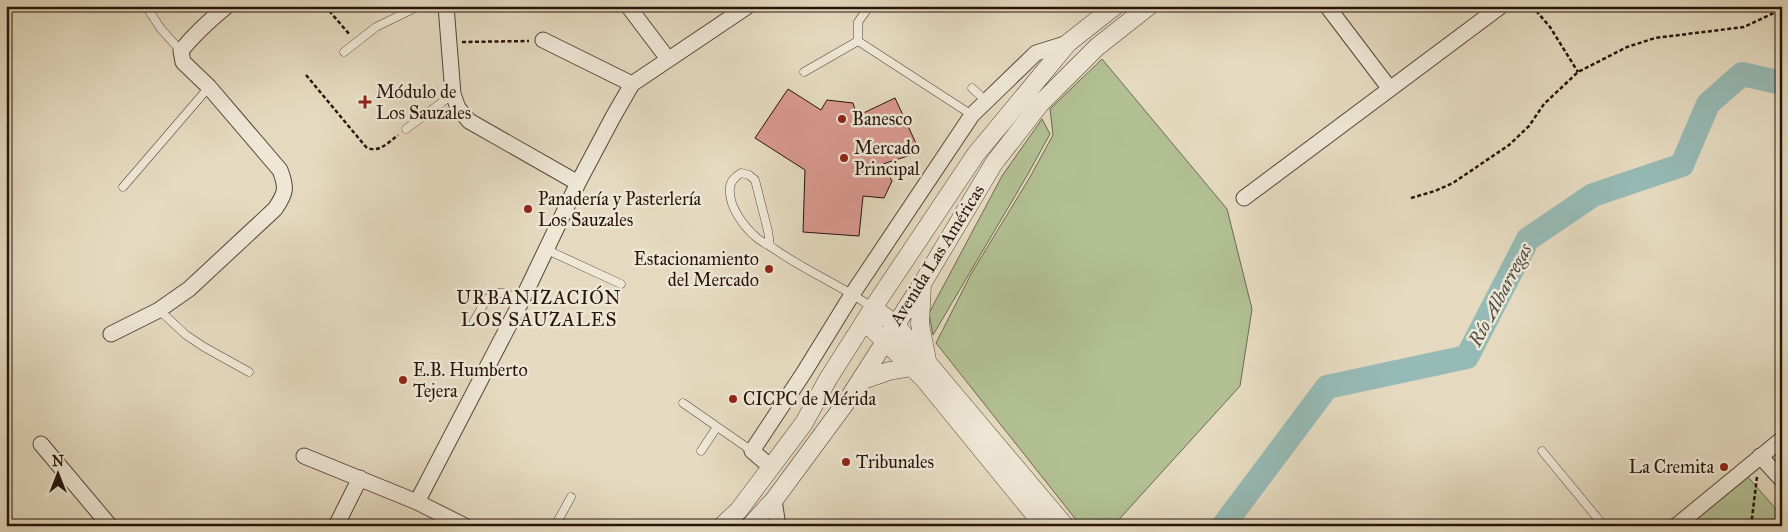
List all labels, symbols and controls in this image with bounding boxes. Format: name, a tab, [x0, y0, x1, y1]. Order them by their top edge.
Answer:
place label: Módulo de Los Sauzales	[376, 81, 471, 124]
marker: Módulo de Los Sauzales	[358, 95, 372, 109]
place label: Banesco	[852, 108, 912, 130]
marker: Banesco	[836, 113, 848, 125]
place label: Mercado Principal	[854, 137, 920, 180]
marker: Mercado Principal	[838, 152, 850, 164]
street label: Avenida Las Américas	[884, 181, 989, 330]
place label: Panadería y Pasterlería Los Sauzales	[538, 188, 702, 231]
marker: Panadería y Pasterlería Los Sauzales	[522, 203, 534, 215]
water label: Río Albarregas	[1463, 239, 1537, 351]
place label: Estacionamiento del Mercado	[634, 248, 759, 291]
marker: Estacionamiento del Mercado	[763, 263, 775, 275]
district label: URBANIZACIÓN LOS SAUZALES	[456, 285, 622, 331]
place label: E.B. Humberto Tejera	[413, 359, 528, 402]
marker: E.B. Humberto Tejera	[397, 374, 409, 386]
place label: CICPC de Mérida	[743, 388, 876, 410]
marker: CICPC de Mérida	[727, 393, 739, 405]
north arrow	[32, 450, 82, 500]
place label: Tribunales	[856, 451, 934, 473]
text: N	[52, 453, 64, 470]
marker: Tribunales	[840, 456, 852, 468]
place label: La Cremita	[1629, 456, 1714, 478]
marker: La Cremita	[1718, 461, 1730, 473]

